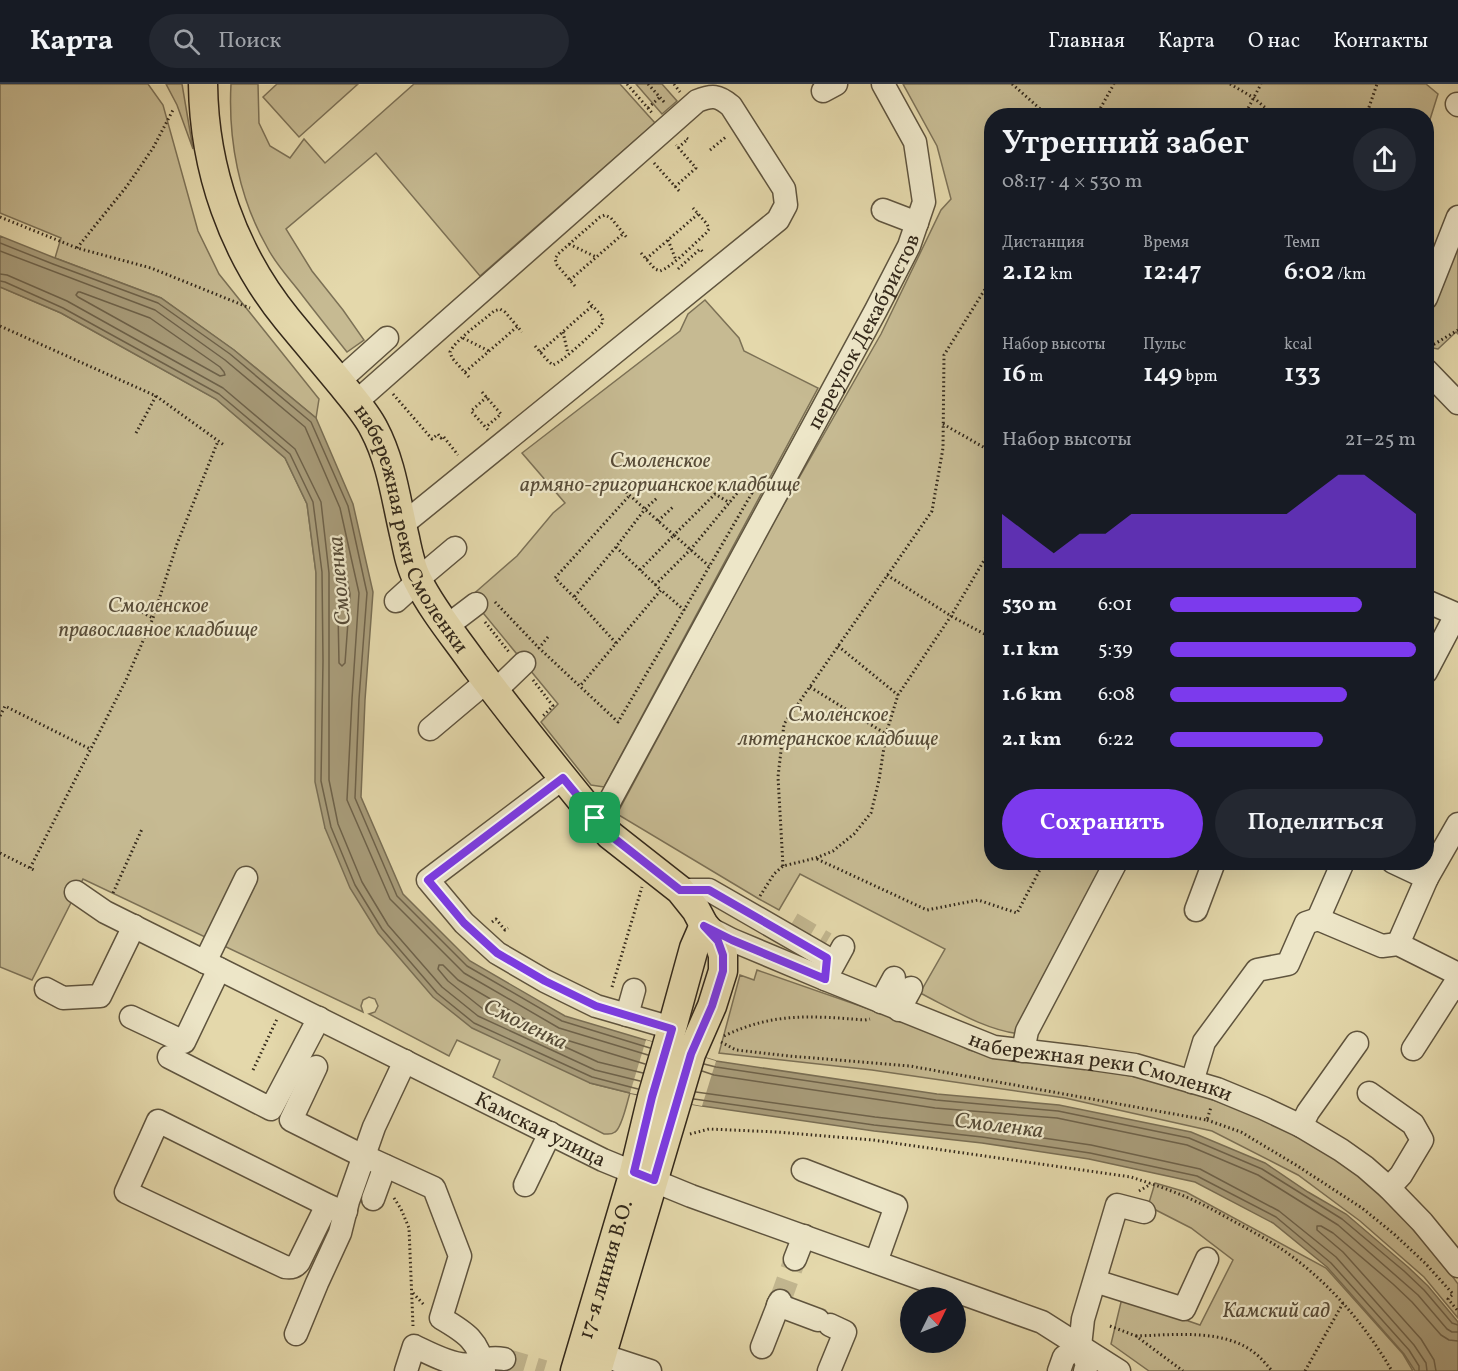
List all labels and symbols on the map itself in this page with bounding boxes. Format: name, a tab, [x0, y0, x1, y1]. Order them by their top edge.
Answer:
street label: переулок Декабристов	[801, 230, 928, 435]
street label: набережная реки Смоленки	[346, 398, 475, 660]
park label: Смоленское армяно-григорианское кладбище	[520, 447, 800, 500]
water label: Смоленка	[321, 535, 360, 627]
park label: Смоленское православное кладбище	[58, 592, 258, 645]
park label: Смоленское лютеранское кладбище	[737, 701, 939, 754]
pin	[569, 792, 620, 843]
water label: Смоленка	[478, 992, 572, 1059]
street label: набережная реки Смоленки	[964, 1025, 1237, 1110]
street label: Камская улица	[470, 1085, 611, 1175]
water label: Смоленка	[952, 1106, 1045, 1147]
street label: 17-я линия В.О.	[572, 1197, 641, 1343]
north arrow	[900, 1287, 966, 1353]
park label: Камский сад	[1222, 1297, 1330, 1326]

